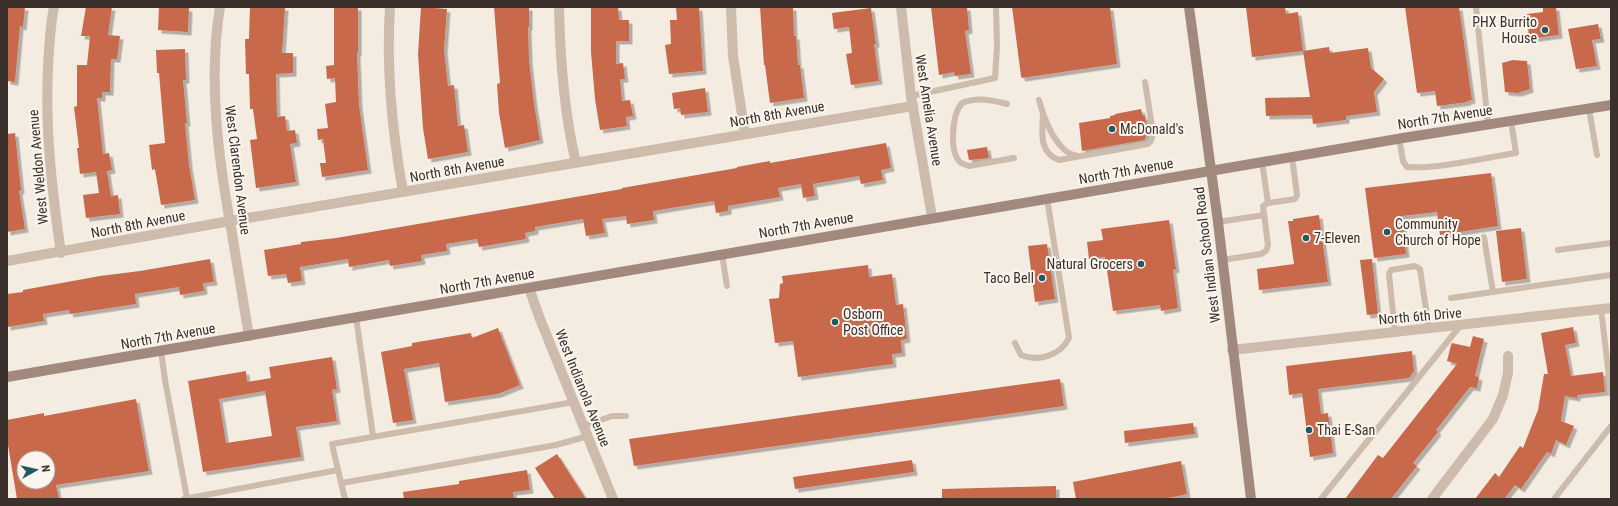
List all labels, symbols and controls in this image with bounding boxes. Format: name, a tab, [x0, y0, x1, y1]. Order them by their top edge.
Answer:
place label: PHX Burrito House	[1472, 14, 1537, 46]
marker: PHX Burrito House	[1540, 25, 1550, 35]
street label: West Amelia Avenue	[912, 53, 946, 167]
street label: North 8th Avenue	[728, 98, 826, 130]
street label: North 7th Avenue	[1396, 102, 1494, 132]
street label: West Clarendon Avenue	[222, 104, 254, 236]
street label: West Weldon Avenue	[25, 108, 51, 225]
place label: McDonald's	[1120, 121, 1184, 137]
marker: McDonald's	[1107, 124, 1117, 134]
street label: North 8th Avenue	[408, 153, 506, 185]
street label: North 7th Avenue	[1077, 155, 1175, 187]
street label: West Indian School Road	[1191, 186, 1223, 324]
street label: North 8th Avenue	[89, 207, 187, 241]
street label: North 7th Avenue	[757, 209, 855, 241]
place label: Community Church of Hope	[1395, 216, 1481, 248]
marker: Community Church of Hope	[1382, 227, 1392, 237]
place label: 7-Eleven	[1314, 230, 1360, 246]
marker: 7-Eleven	[1301, 233, 1311, 243]
place label: Natural Grocers	[1046, 256, 1133, 272]
marker: Natural Grocers	[1136, 259, 1146, 269]
street label: North 7th Avenue	[438, 265, 536, 297]
place label: Taco Bell	[983, 270, 1034, 286]
marker: Taco Bell	[1037, 273, 1047, 283]
street label: North 6th Drive	[1378, 304, 1463, 328]
place label: Osborn Post Office	[843, 306, 904, 338]
marker: Osborn Post Office	[830, 317, 840, 327]
street label: North 7th Avenue	[119, 320, 217, 352]
street label: West Indianola Avenue	[552, 327, 614, 449]
place label: Thai E-San	[1317, 422, 1375, 438]
marker: Thai E-San	[1304, 425, 1314, 435]
north arrow	[16, 450, 56, 490]
text: N	[39, 464, 52, 473]

